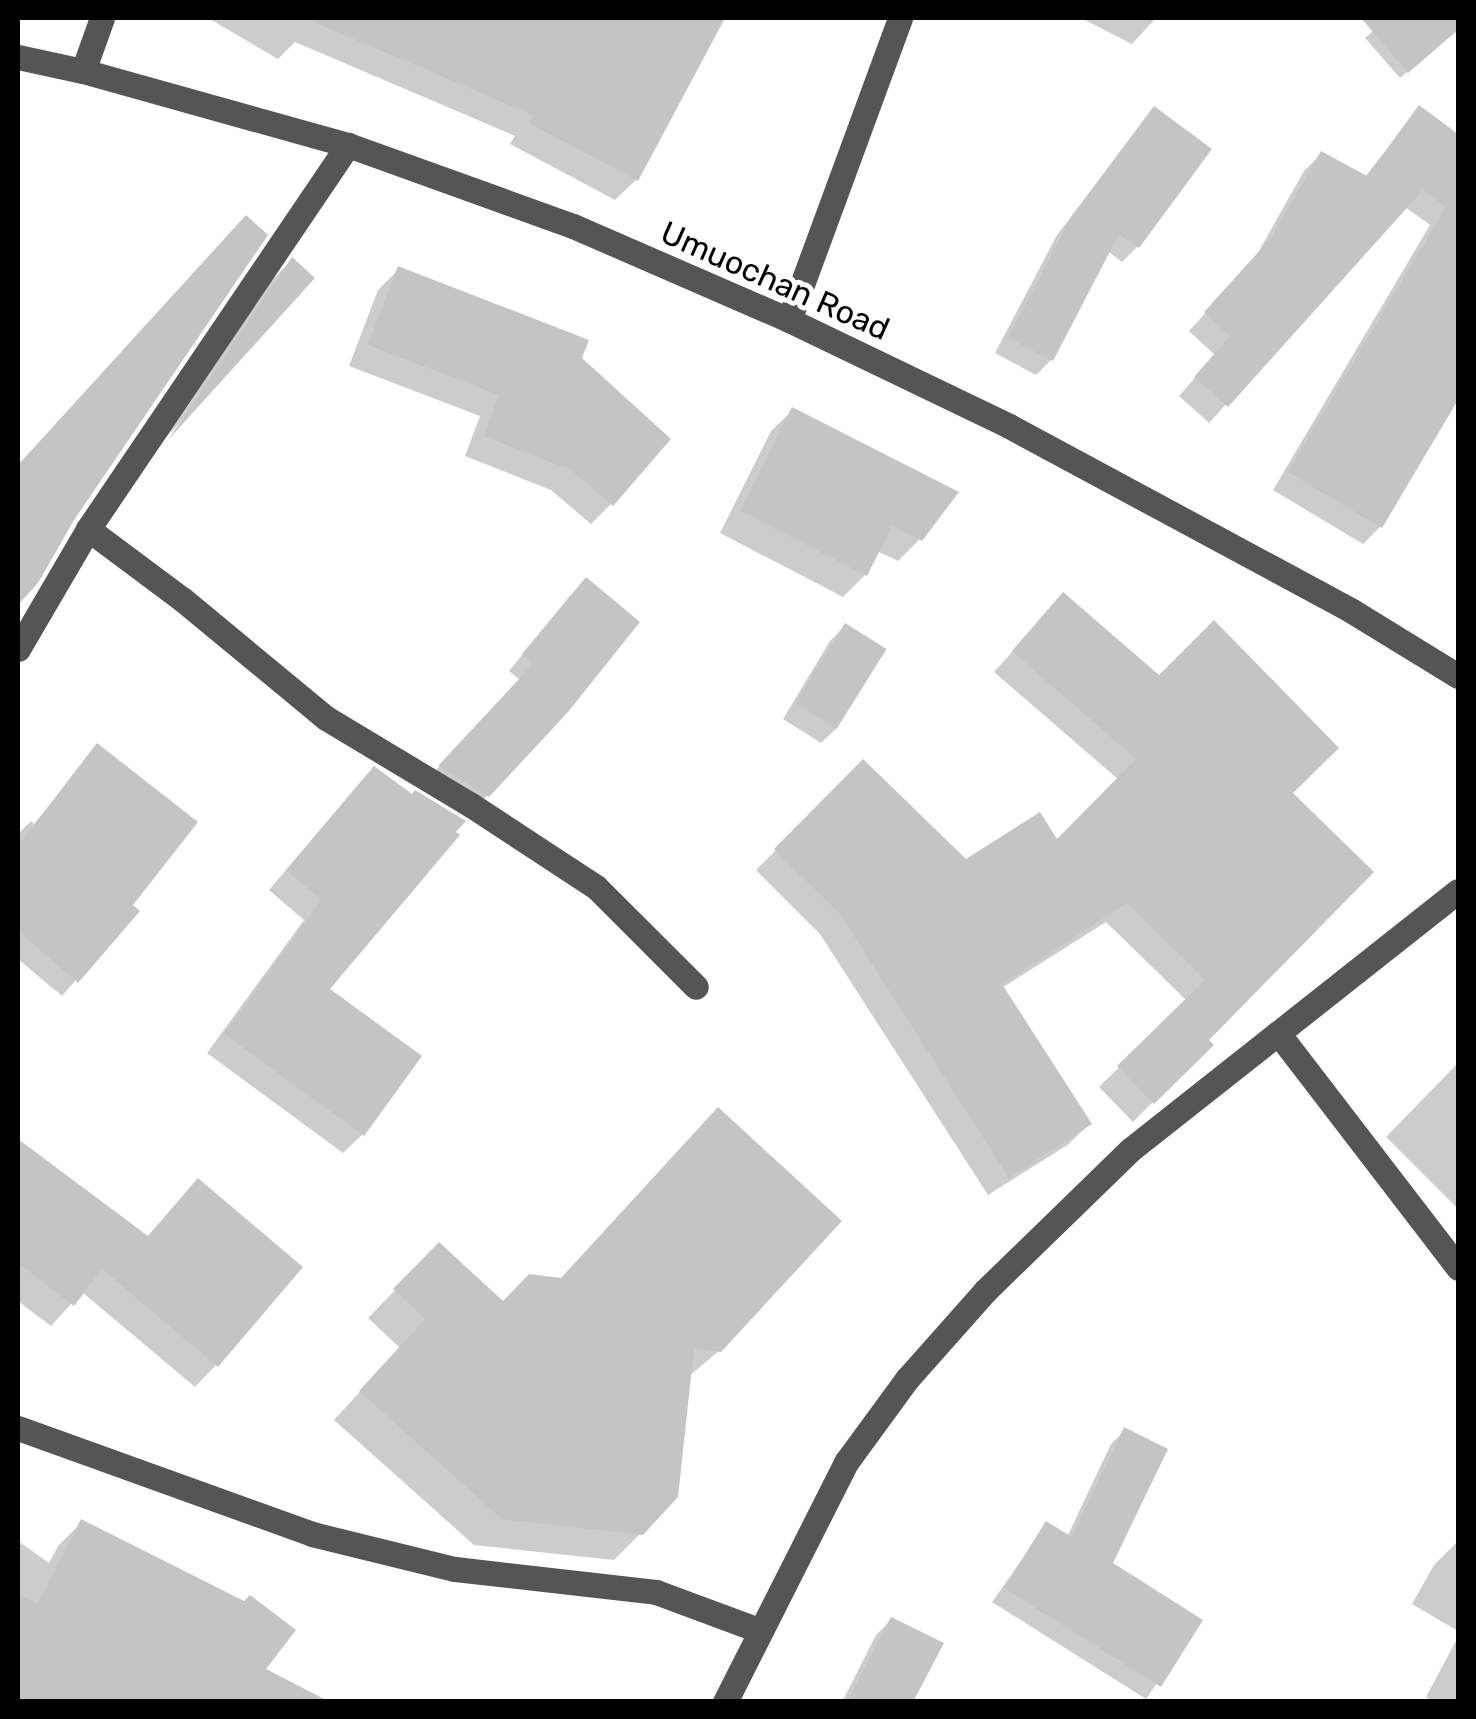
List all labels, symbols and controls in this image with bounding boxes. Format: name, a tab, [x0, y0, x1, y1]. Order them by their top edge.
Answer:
street label: Umuochan Road	[655, 213, 895, 349]

